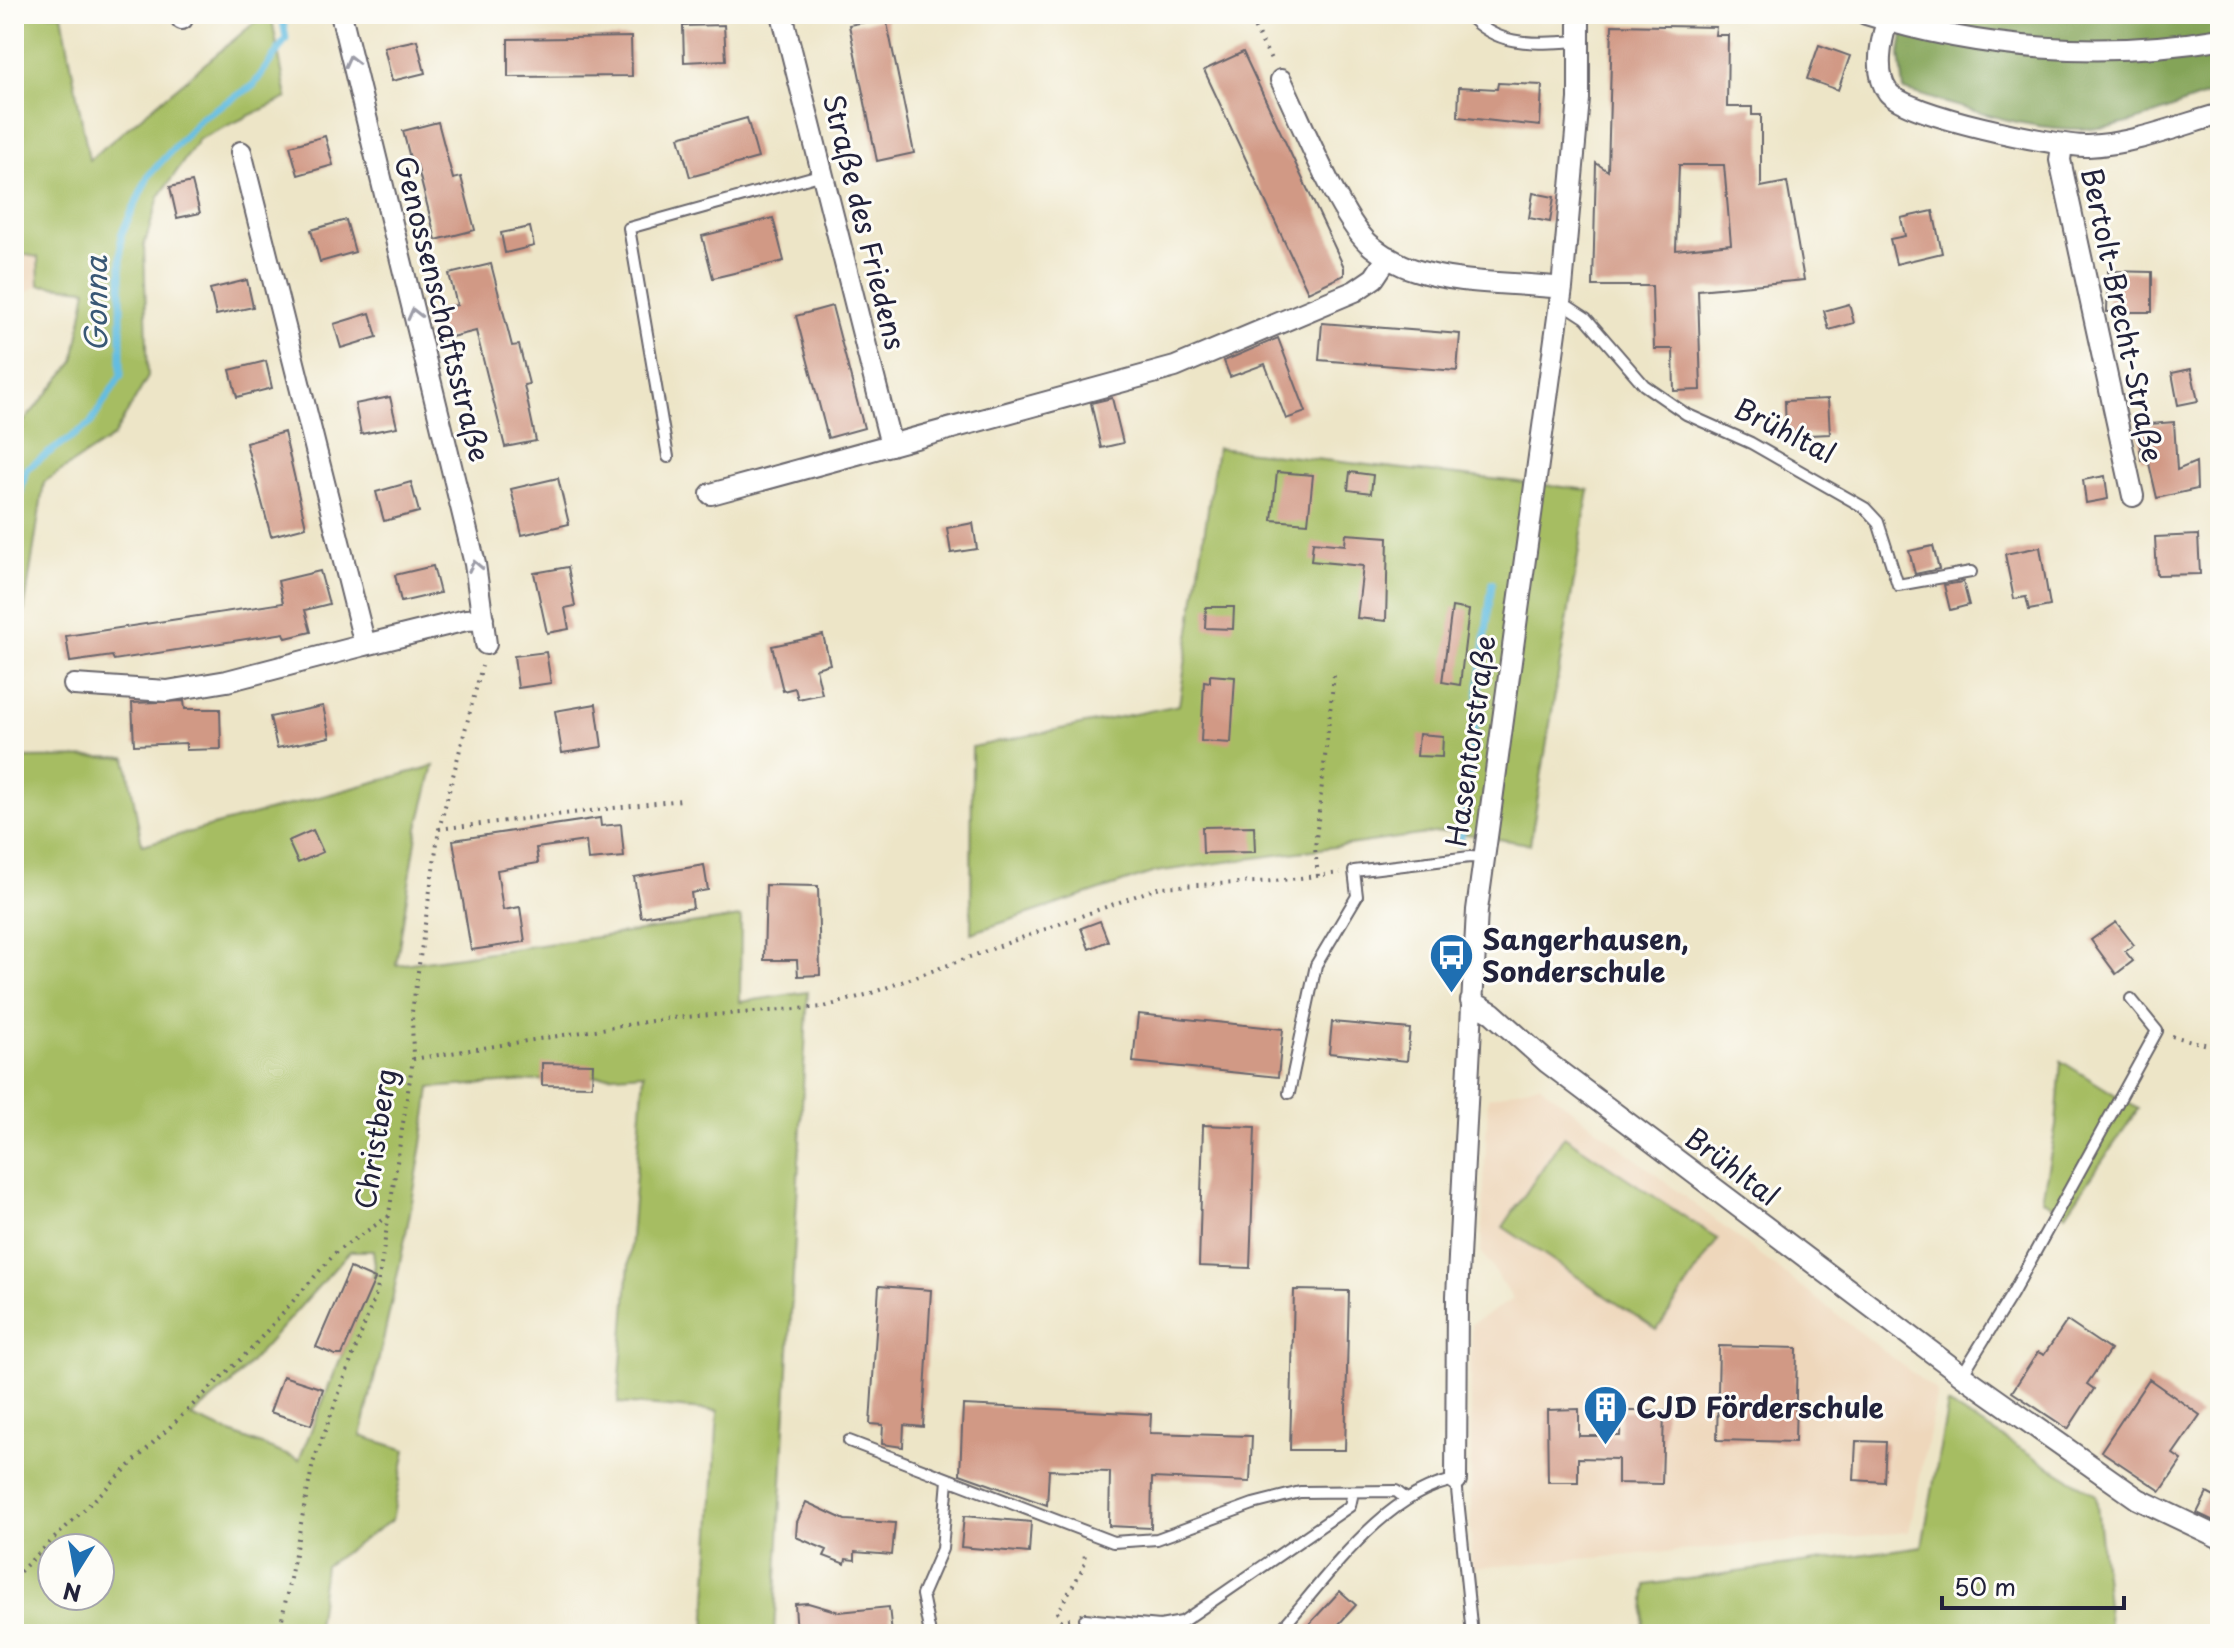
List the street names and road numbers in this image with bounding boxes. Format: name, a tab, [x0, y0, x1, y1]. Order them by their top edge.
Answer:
street label: Straße des Friedens	[813, 89, 918, 354]
street label: Genossenschaftsstraße	[385, 151, 502, 466]
street label: Bertolt-Brecht-Straße	[2071, 163, 2176, 466]
street label: Brühltal	[1728, 386, 1844, 473]
street label: Hasentorstraße	[1433, 632, 1506, 849]
street label: Christberg	[342, 1065, 407, 1212]
street label: Brühltal	[1677, 1116, 1789, 1216]

